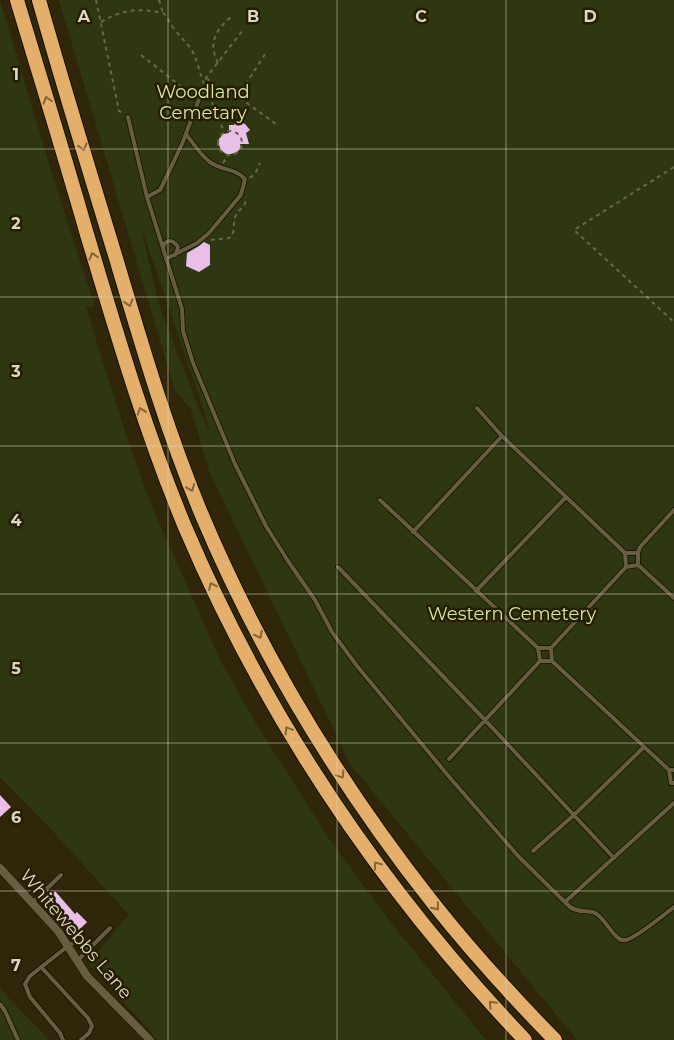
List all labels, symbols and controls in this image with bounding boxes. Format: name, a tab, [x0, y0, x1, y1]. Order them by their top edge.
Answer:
text: A	[77, 7, 91, 26]
text: B	[247, 7, 259, 26]
text: C	[415, 7, 427, 26]
text: D	[583, 7, 597, 26]
text: 1	[13, 65, 19, 84]
park label: Woodland Cemetary	[156, 81, 250, 124]
one-way arrow	[42, 96, 52, 104]
one-way arrow	[77, 143, 87, 151]
text: 2	[11, 214, 21, 233]
one-way arrow	[89, 252, 99, 260]
one-way arrow	[123, 299, 134, 307]
text: 3	[10, 362, 21, 381]
one-way arrow	[137, 407, 147, 415]
one-way arrow	[185, 483, 195, 491]
text: 4	[10, 511, 22, 530]
one-way arrow	[208, 582, 218, 591]
park label: Western Cemetery	[428, 603, 596, 625]
one-way arrow	[253, 630, 263, 639]
text: 5	[11, 659, 21, 678]
one-way arrow	[284, 726, 294, 735]
one-way arrow	[335, 770, 344, 779]
text: 6	[11, 808, 21, 827]
one-way arrow	[375, 862, 383, 871]
street label: Whitewebbs Lane	[15, 865, 137, 1004]
one-way arrow	[430, 901, 438, 910]
text: 7	[11, 956, 21, 975]
one-way arrow	[489, 1001, 498, 1010]

